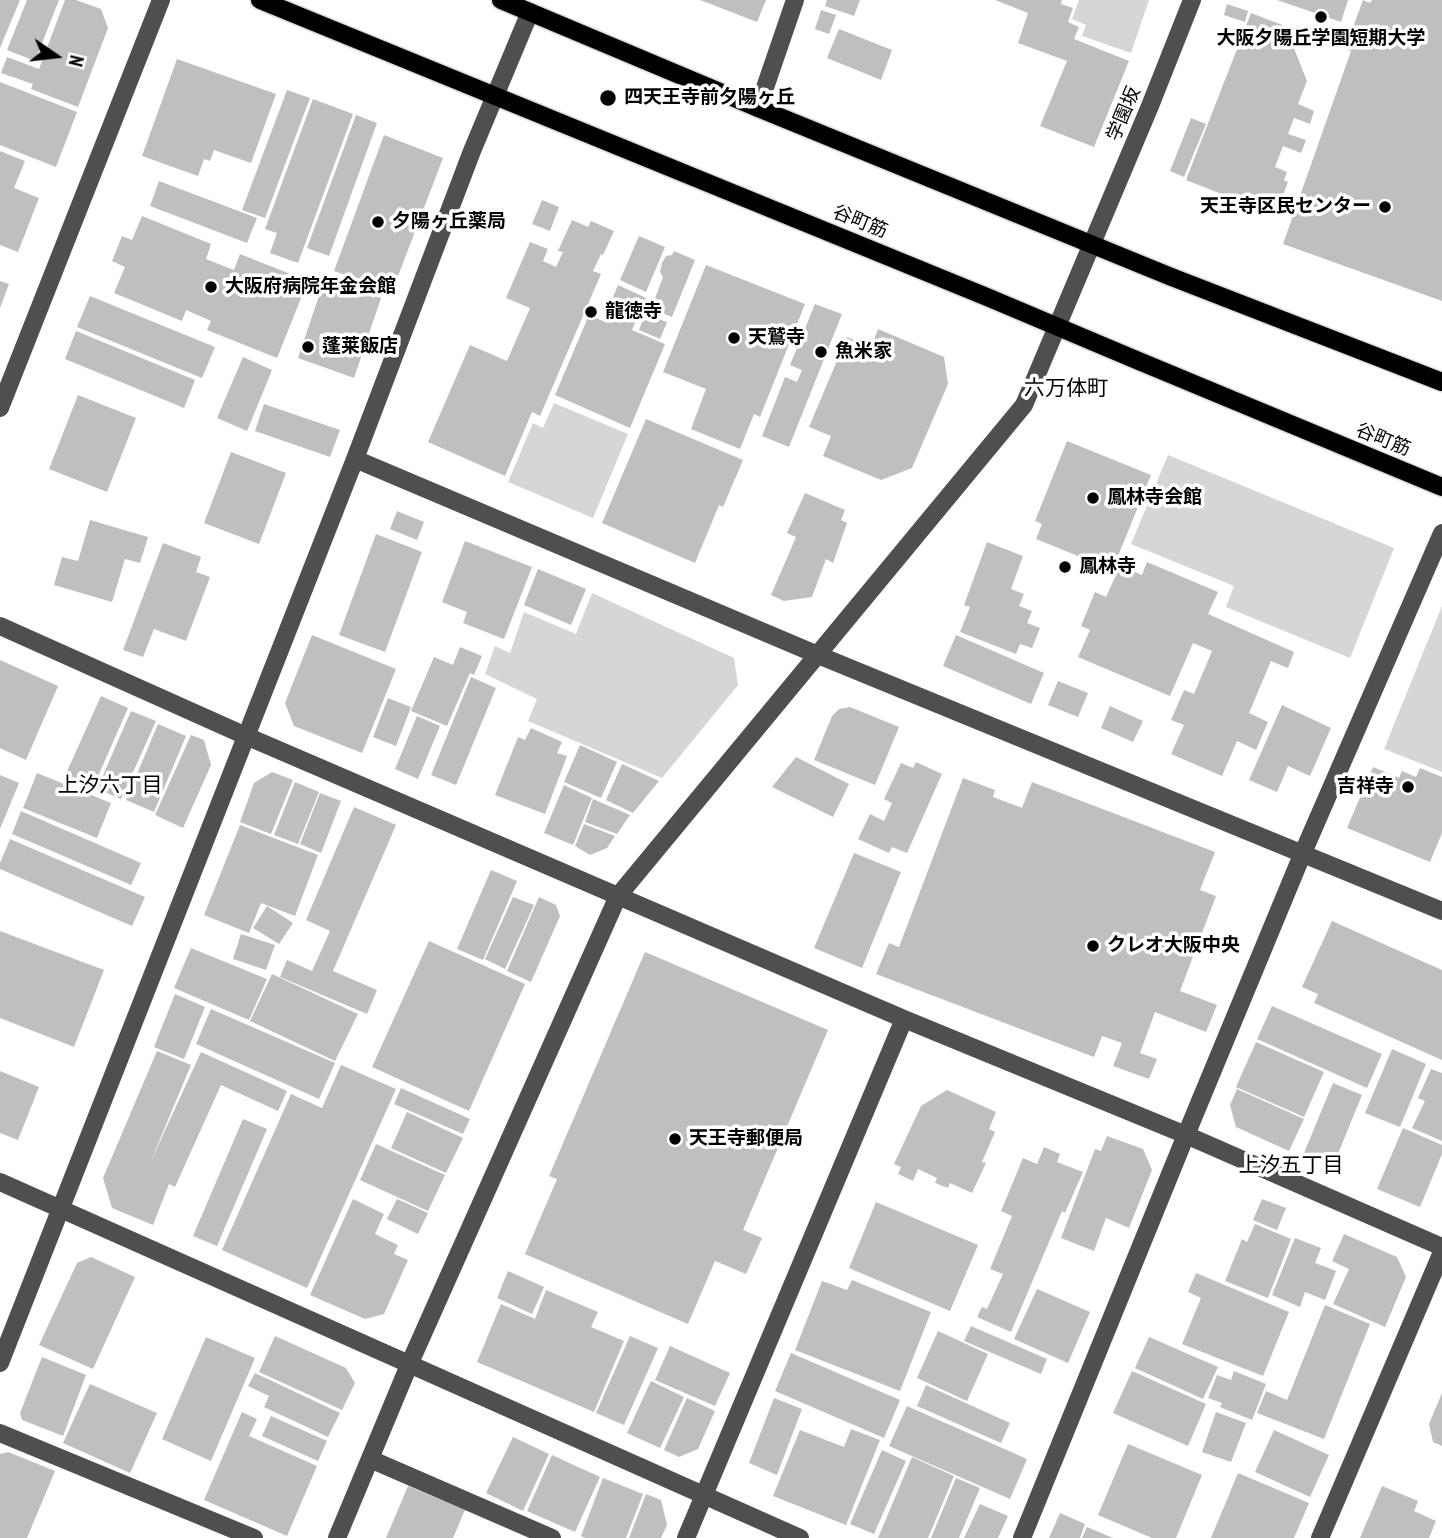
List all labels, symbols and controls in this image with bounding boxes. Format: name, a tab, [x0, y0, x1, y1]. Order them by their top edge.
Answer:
marker: 大阪夕陽丘学園短期大学	[1313, 9, 1329, 25]
north arrow	[21, 21, 91, 91]
place label: 大阪夕陽丘学園短期大学	[1217, 28, 1425, 50]
text: N	[63, 53, 89, 69]
street label: 学園坂	[1102, 83, 1146, 145]
place label: 四天王寺前夕陽ヶ丘	[624, 87, 795, 109]
marker: 四天王寺前夕陽ヶ丘	[598, 88, 618, 108]
place label: 天王寺区民センター	[1200, 196, 1371, 218]
marker: 天王寺区民センター	[1377, 199, 1393, 215]
street label: 谷町筋	[829, 201, 891, 243]
place label: 夕陽ヶ丘薬局	[392, 211, 506, 233]
marker: 夕陽ヶ丘薬局	[370, 214, 386, 230]
place label: 大阪府病院年金会館	[225, 276, 396, 298]
marker: 大阪府病院年金会館	[203, 279, 219, 295]
place label: 龍徳寺	[605, 301, 662, 323]
marker: 龍徳寺	[583, 304, 599, 320]
place label: 天鷲寺	[748, 327, 805, 349]
marker: 天鷲寺	[726, 330, 742, 346]
place label: 蓬莱飯店	[322, 336, 398, 358]
marker: 蓬莱飯店	[300, 339, 316, 355]
place label: 魚米家	[835, 341, 892, 363]
marker: 魚米家	[813, 344, 829, 360]
district label: 六万体町	[1024, 376, 1108, 402]
street label: 谷町筋	[1352, 419, 1414, 461]
place label: 鳳林寺会館	[1107, 487, 1202, 509]
marker: 鳳林寺会館	[1085, 490, 1101, 506]
place label: 鳳林寺	[1079, 556, 1136, 578]
marker: 鳳林寺	[1057, 559, 1073, 575]
district label: 上汐六丁目	[58, 773, 162, 799]
place label: 吉祥寺	[1337, 776, 1394, 798]
marker: 吉祥寺	[1400, 779, 1416, 795]
place label: クレオ大阪中央	[1107, 935, 1240, 957]
marker: クレオ大阪中央	[1085, 938, 1101, 954]
place label: 天王寺郵便局	[689, 1128, 803, 1150]
marker: 天王寺郵便局	[667, 1131, 683, 1147]
district label: 上汐五丁目	[1239, 1153, 1343, 1179]

